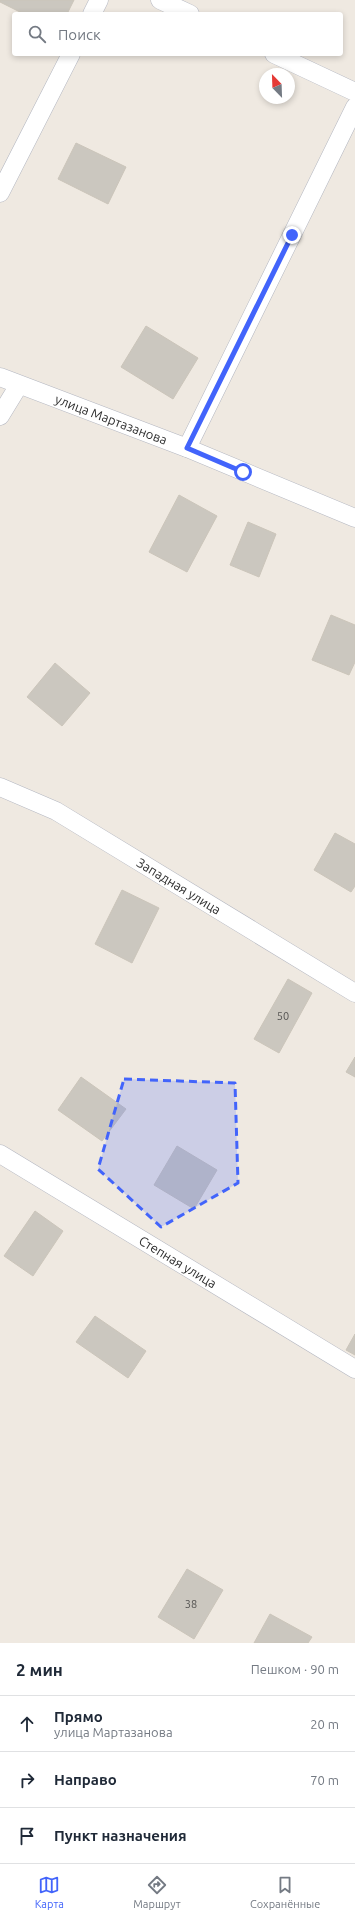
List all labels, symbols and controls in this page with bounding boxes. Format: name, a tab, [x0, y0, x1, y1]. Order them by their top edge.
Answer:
search box	[12, 12, 343, 56]
icon: search	[26, 23, 48, 45]
text: Поиск	[58, 26, 101, 43]
north arrow	[259, 68, 295, 104]
route end	[283, 226, 301, 244]
street label: улица Мартазанова	[53, 392, 169, 447]
route start	[234, 463, 252, 481]
street label: Западная улица	[135, 855, 224, 917]
house number: 50	[277, 1010, 289, 1022]
street label: Степная улица	[137, 1233, 219, 1291]
house number: 38	[185, 1598, 197, 1610]
text: 2 мин	[16, 1660, 63, 1679]
text: Пешком · 90 m	[251, 1662, 339, 1676]
text: Прямо	[54, 1708, 103, 1725]
icon: ahead	[16, 1713, 38, 1735]
text: 20 m	[310, 1717, 339, 1731]
text: улица Мартазанова	[54, 1725, 173, 1739]
icon: right	[16, 1769, 38, 1791]
text: Направо	[54, 1771, 117, 1788]
text: 70 m	[310, 1773, 339, 1787]
icon: arrive	[16, 1825, 38, 1847]
text: Пункт назначения	[54, 1827, 187, 1844]
tab: Карта	[35, 1874, 64, 1910]
tab: Маршрут	[133, 1874, 181, 1910]
tab: Сохранённые	[250, 1874, 320, 1910]

